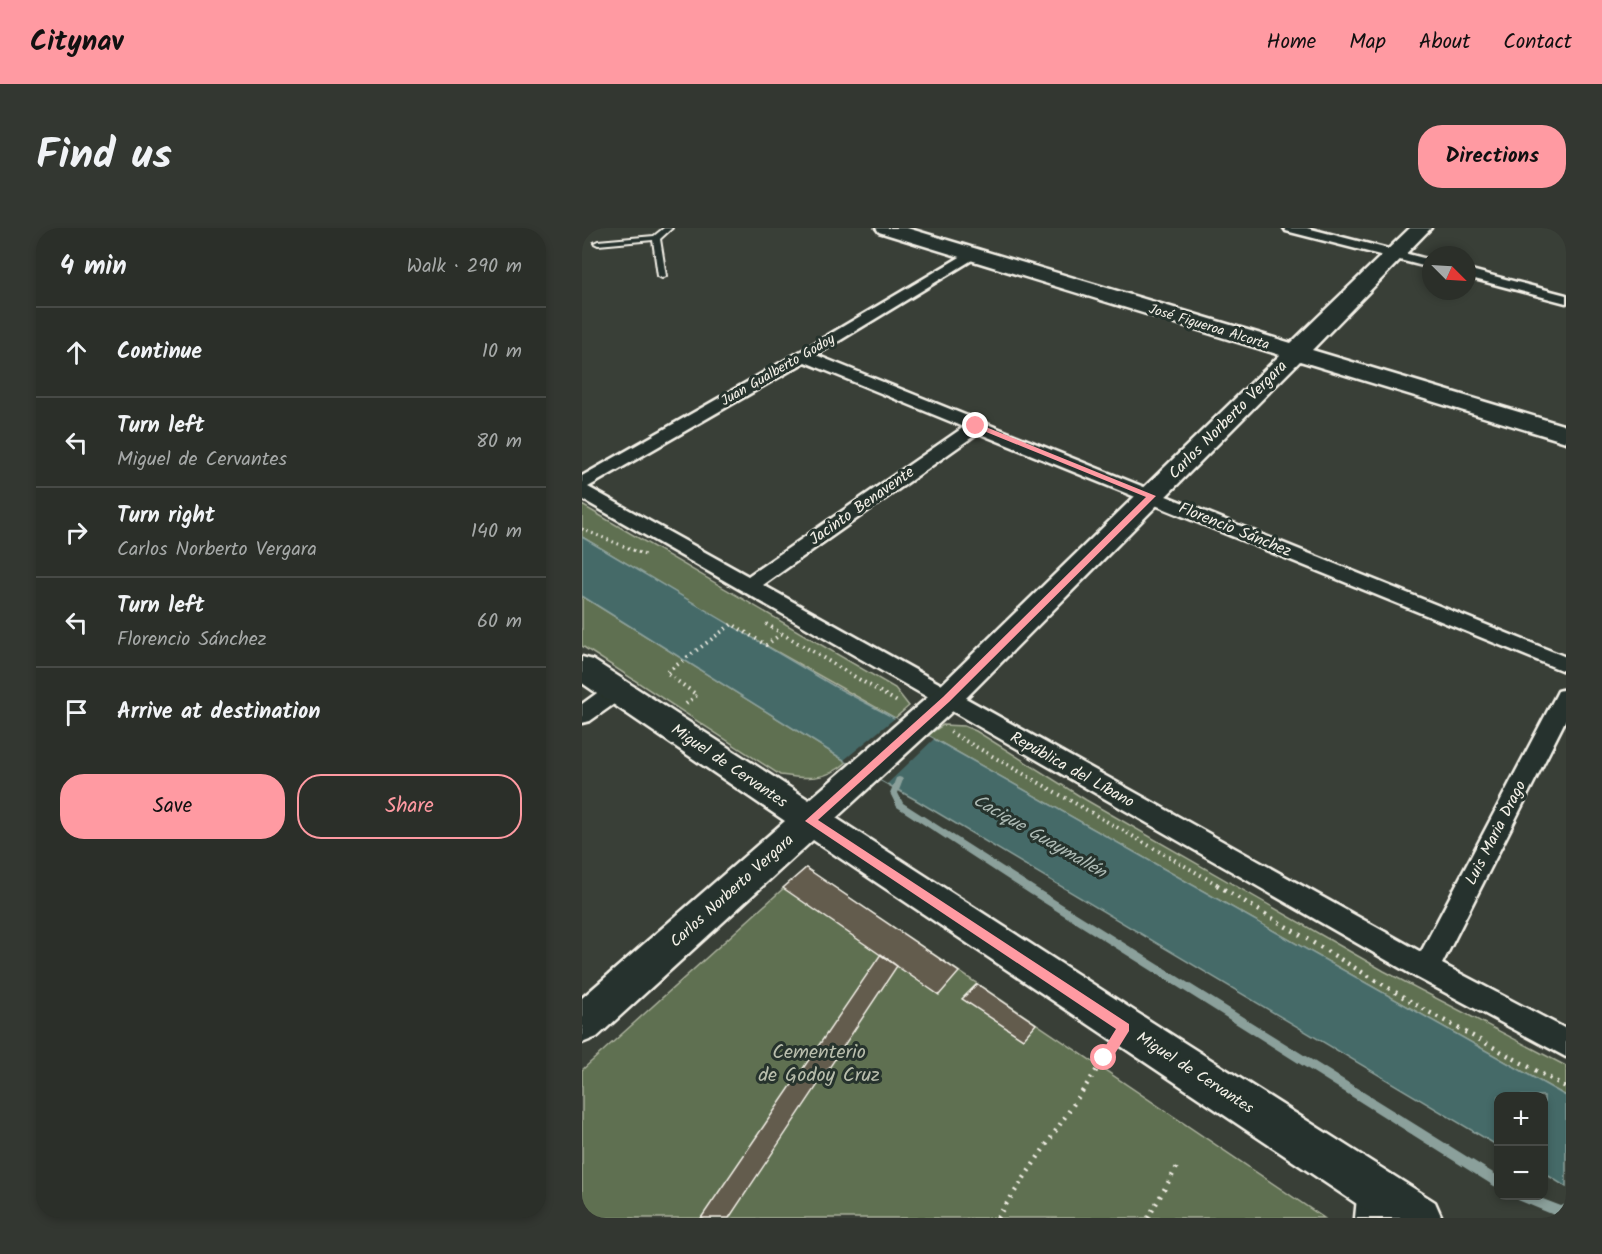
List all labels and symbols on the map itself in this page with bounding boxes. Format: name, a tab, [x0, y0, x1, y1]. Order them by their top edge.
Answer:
north arrow	[1422, 246, 1476, 300]
street label: José Figueroa Alcorta	[1146, 298, 1272, 356]
street label: Juan Gualberto Godoy	[717, 328, 840, 412]
street label: Carlos Norberto Vergara	[1163, 355, 1293, 485]
route end	[962, 412, 988, 438]
street label: Jacinto Benavente	[804, 460, 920, 552]
street label: Florencio Sánchez	[1175, 496, 1295, 564]
street label: Miguel de Cervantes	[666, 718, 792, 814]
street label: República del Líbano	[1005, 725, 1139, 815]
street label: Luis Maria Drago	[1459, 776, 1533, 890]
water label: Cacique Guaymallén	[967, 787, 1112, 888]
street label: Carlos Norberto Vergara	[664, 828, 800, 954]
street label: Miguel de Cervantes	[1131, 1025, 1259, 1121]
park label: Cementerio de Godoy Cruz	[758, 1037, 880, 1092]
route start	[1090, 1044, 1116, 1070]

